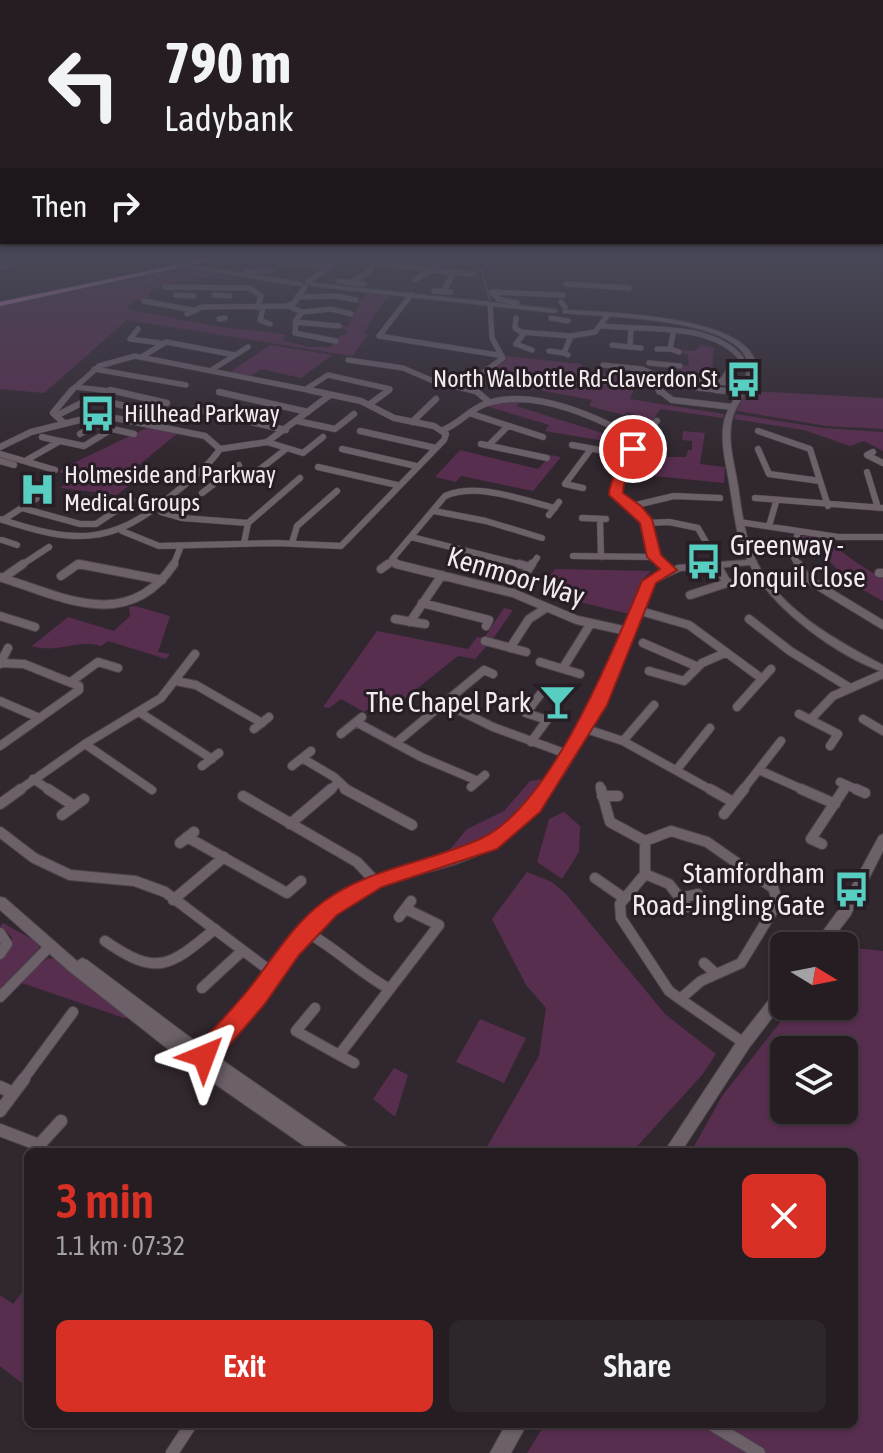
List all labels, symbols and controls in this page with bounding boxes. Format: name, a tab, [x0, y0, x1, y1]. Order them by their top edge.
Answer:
text: 790 m	[164, 31, 291, 95]
icon: left	[32, 32, 136, 136]
text: Ladybank	[164, 97, 294, 139]
icon: right	[103, 184, 147, 228]
text: Then	[32, 189, 87, 223]
bus stop icon: North Walbottle Rd-Claverdon St	[725, 360, 763, 398]
place label: North Walbottle Rd-Claverdon St	[433, 365, 718, 392]
bus stop icon: Hillhead Parkway	[79, 395, 117, 433]
place label: Hillhead Parkway	[124, 400, 280, 427]
pin	[599, 415, 667, 483]
icon: arrive	[611, 427, 655, 471]
place label: Holmeside and Parkway Medical Groups	[64, 461, 276, 516]
hospital icon: Holmeside and Parkway Medical Groups	[19, 470, 57, 508]
place label: Greenway - Jonquil Close	[730, 529, 866, 593]
street label: Kenmoor Way	[443, 540, 589, 612]
bus stop icon: Greenway - Jonquil Close	[685, 542, 723, 580]
bar icon: The Chapel Park	[538, 683, 576, 721]
place label: The Chapel Park	[366, 686, 531, 718]
place label: Stamfordham Road-Jingling Gate	[632, 857, 825, 921]
bus stop icon: Stamfordham Road-Jingling Gate	[832, 870, 870, 908]
north arrow	[770, 932, 858, 1020]
map controls	[770, 932, 858, 1124]
position arrow	[162, 1014, 246, 1098]
button: layers	[770, 1036, 858, 1124]
text: 3 min	[56, 1173, 154, 1228]
button: close	[742, 1174, 826, 1258]
text: 1.1 km · 07:32	[56, 1231, 185, 1261]
button: Exit	[56, 1320, 433, 1412]
button: Share	[449, 1320, 826, 1412]

